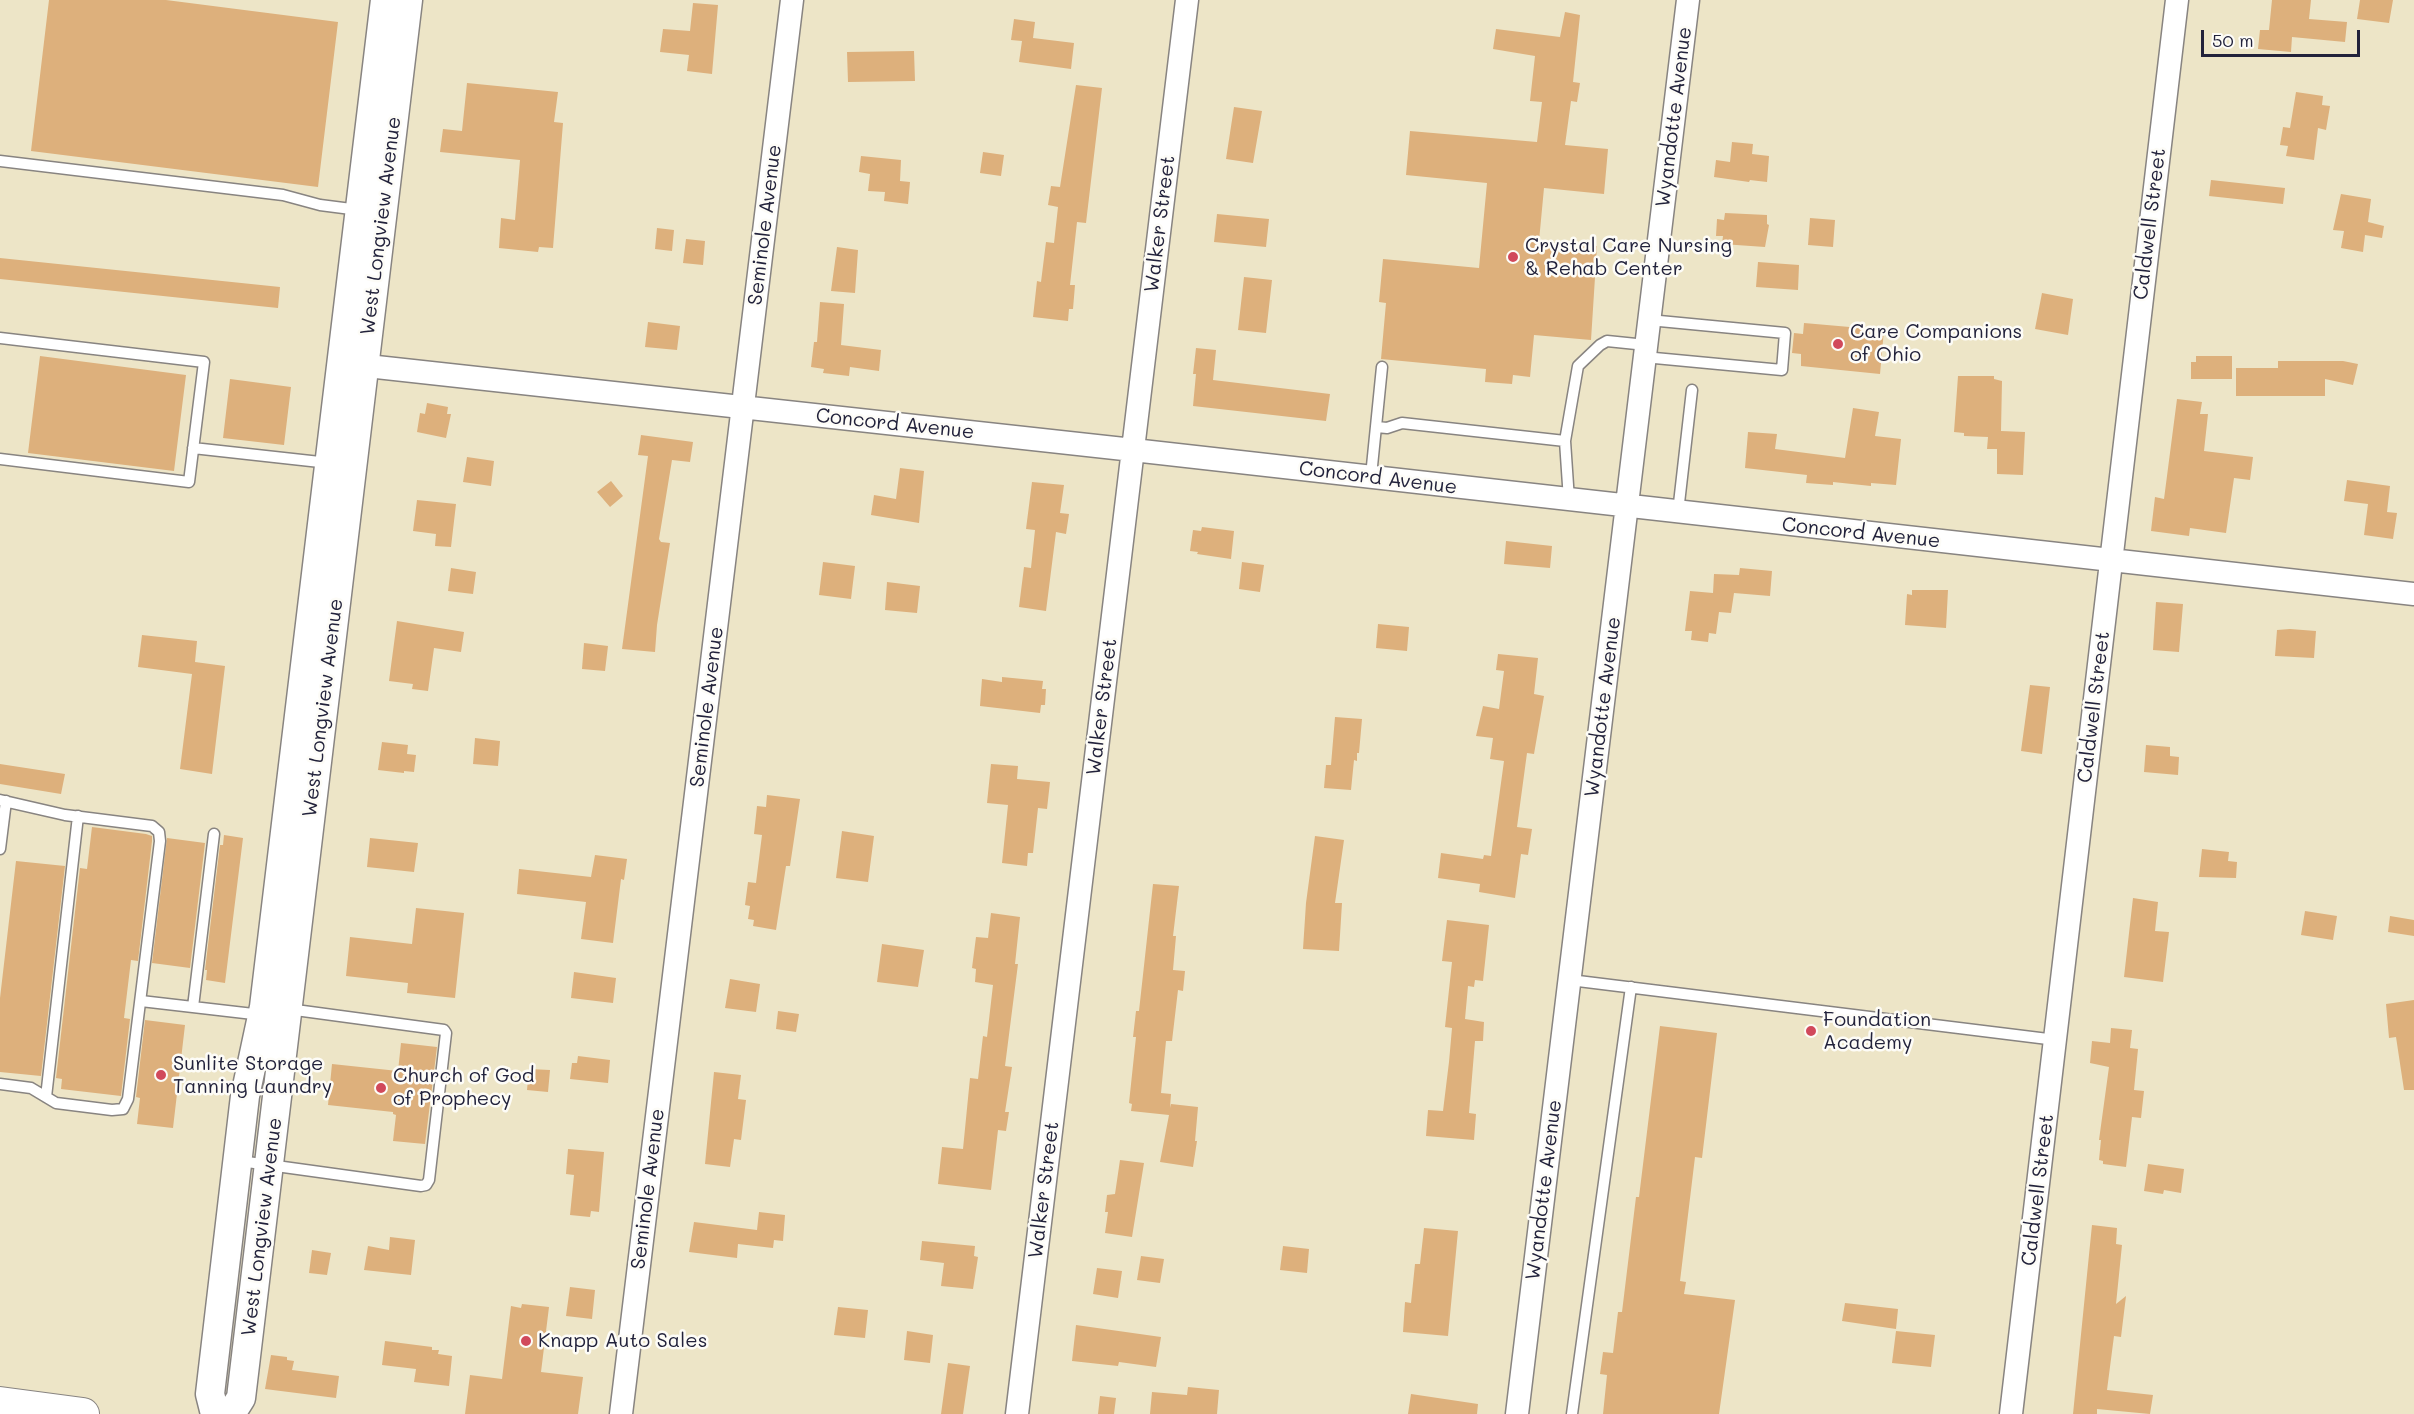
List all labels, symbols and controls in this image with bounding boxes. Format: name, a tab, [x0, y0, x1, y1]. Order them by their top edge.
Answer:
scale bar	[2204, 18, 2363, 56]
street label: Wyandotte Avenue	[1651, 25, 1697, 209]
text: 50 m	[2212, 28, 2254, 52]
street label: West Longview Avenue	[356, 115, 406, 337]
street label: Seminole Avenue	[743, 143, 787, 307]
street label: Caldwell Street	[2129, 147, 2171, 301]
street label: Walker Street	[1140, 154, 1180, 294]
place label: Crystal Care Nursing & Rehab Center	[1525, 234, 1732, 281]
marker: Crystal Care Nursing & Rehab Center	[1506, 250, 1520, 264]
place label: Care Companions of Ohio	[1850, 320, 2022, 367]
marker: Care Companions of Ohio	[1831, 337, 1845, 351]
street label: Concord Avenue	[815, 404, 975, 444]
street label: Concord Avenue	[1298, 456, 1458, 500]
street label: Concord Avenue	[1781, 513, 1941, 553]
street label: West Longview Avenue	[298, 597, 348, 819]
street label: Wyandotte Avenue	[1580, 615, 1626, 799]
street label: Seminole Avenue	[685, 625, 729, 789]
street label: Caldwell Street	[2073, 630, 2115, 784]
street label: Walker Street	[1082, 637, 1122, 777]
place label: Foundation Academy	[1823, 1008, 1931, 1055]
marker: Foundation Academy	[1804, 1024, 1818, 1038]
place label: Sunlite Storage Tanning Laundry	[173, 1052, 332, 1099]
place label: Church of God of Prophecy	[393, 1064, 534, 1111]
marker: Sunlite Storage Tanning Laundry	[154, 1068, 168, 1082]
marker: Church of God of Prophecy	[374, 1081, 388, 1095]
street label: Wyandotte Avenue	[1521, 1098, 1567, 1282]
street label: Seminole Avenue	[626, 1107, 670, 1271]
street label: Caldwell Street	[2017, 1113, 2059, 1267]
street label: West Longview Avenue	[237, 1116, 287, 1338]
street label: Walker Street	[1024, 1120, 1064, 1260]
place label: Knapp Auto Sales	[538, 1329, 707, 1353]
marker: Knapp Auto Sales	[519, 1334, 533, 1348]

